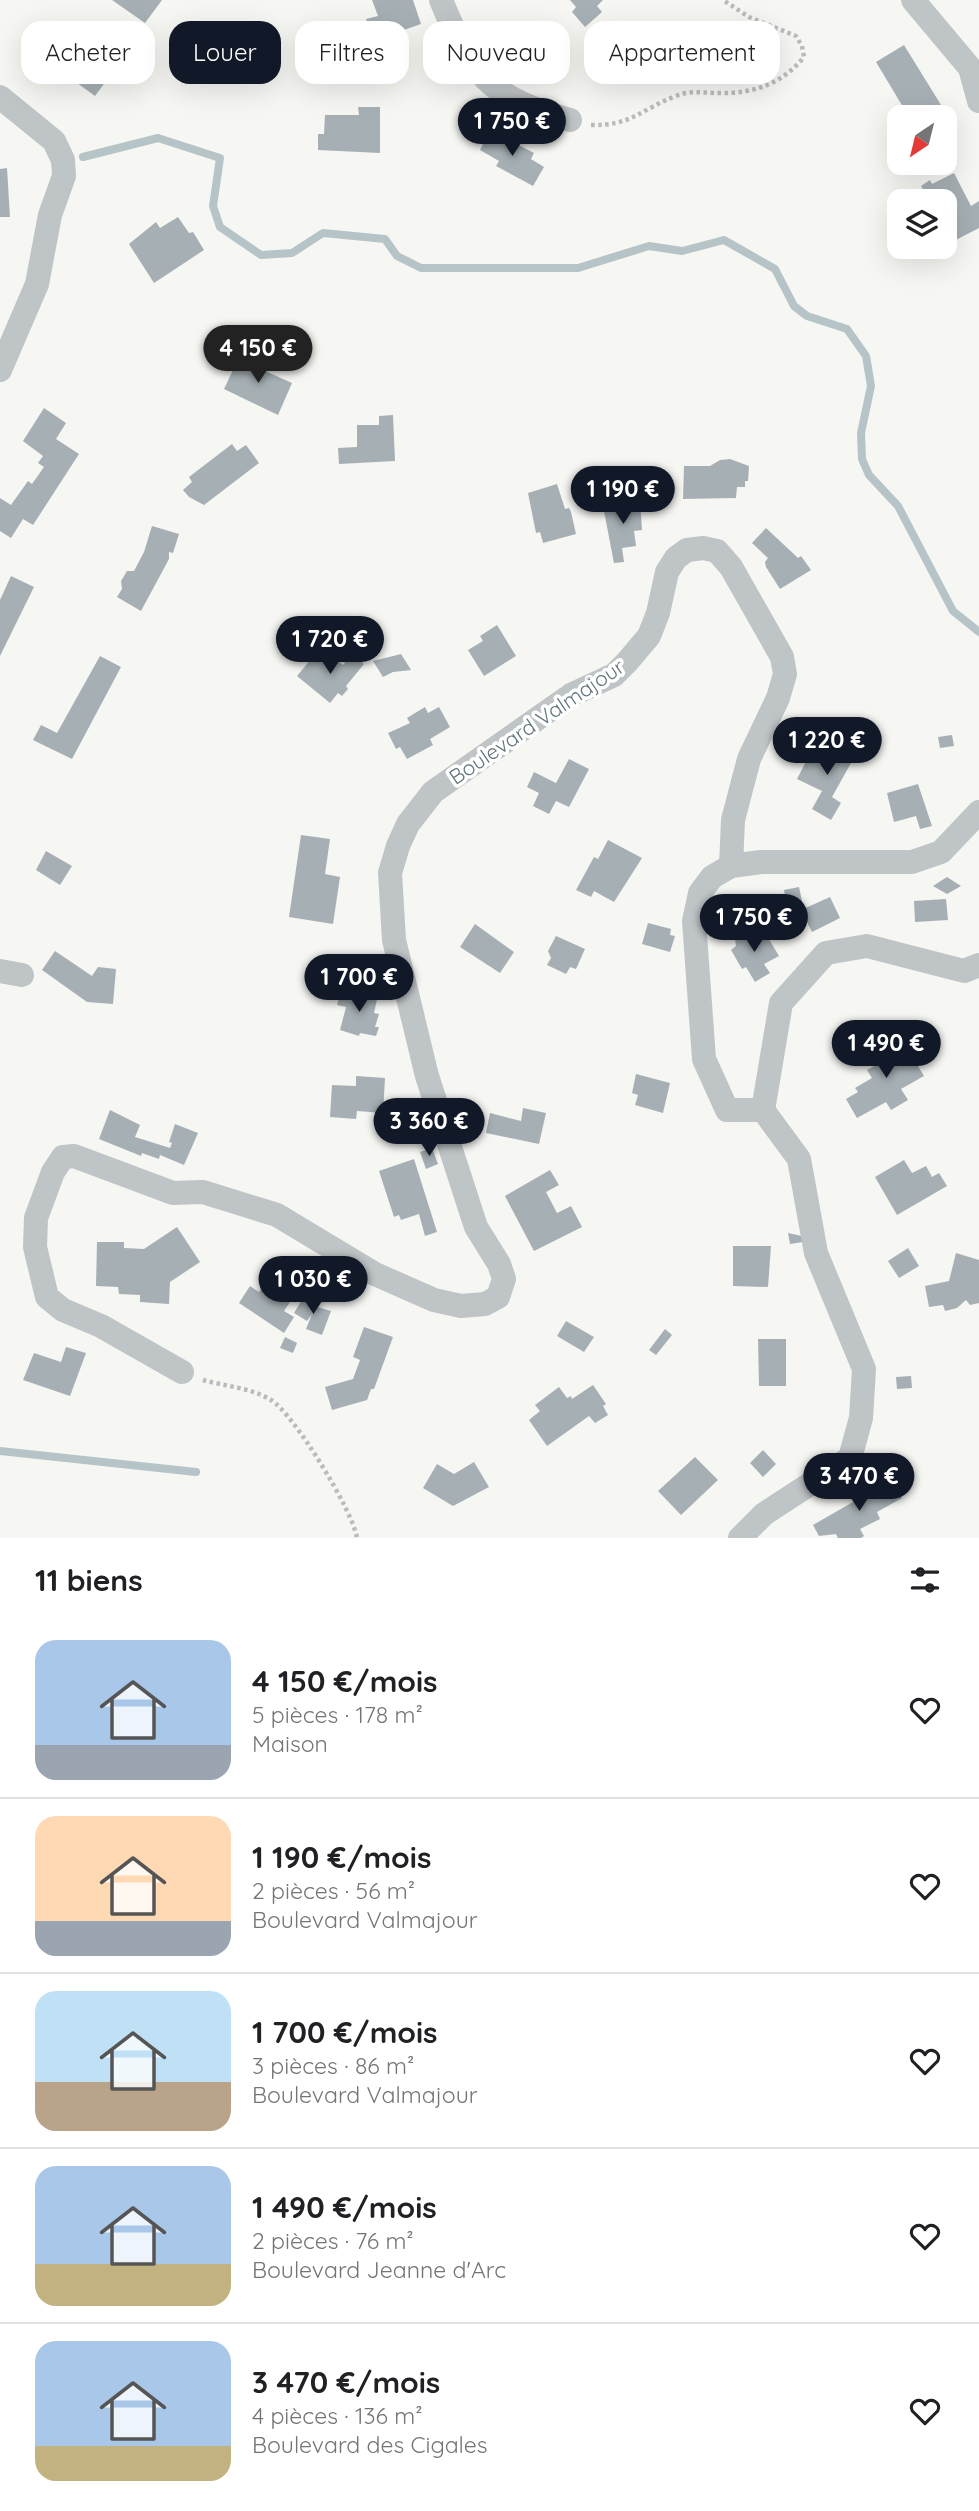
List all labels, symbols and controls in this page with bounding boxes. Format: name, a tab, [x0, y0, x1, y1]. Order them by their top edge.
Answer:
chip: Acheter	[21, 21, 155, 84]
chip: Louer	[169, 21, 281, 84]
chip: Filtres	[295, 21, 409, 84]
chip: Nouveau	[423, 21, 570, 84]
chip: Appartement	[584, 21, 780, 84]
pin: 1 750 €	[447, 99, 577, 158]
north arrow	[887, 105, 957, 175]
map controls	[887, 105, 957, 259]
text: 1 750 €	[474, 106, 550, 135]
button: layers	[887, 189, 957, 259]
pin: 4 150 €	[193, 326, 323, 385]
text: 4 150 €	[219, 333, 297, 362]
pin: 1 190 €	[558, 466, 688, 526]
text: 1 190 €	[587, 474, 659, 503]
pin: 1 720 €	[265, 616, 395, 676]
text: 1 720 €	[292, 624, 368, 653]
street label: Boulevard Valmajour	[444, 653, 629, 790]
pin: 1 220 €	[762, 718, 892, 777]
text: 1 220 €	[789, 725, 865, 754]
pin: 1 750 €	[689, 894, 819, 954]
text: 1 750 €	[716, 902, 792, 931]
pin: 1 700 €	[294, 954, 424, 1014]
text: 1 700 €	[320, 962, 398, 991]
pin: 1 490 €	[821, 1020, 951, 1080]
text: 1 490 €	[848, 1028, 924, 1057]
pin: 3 360 €	[364, 1098, 494, 1158]
text: 3 360 €	[390, 1106, 468, 1135]
pin: 1 030 €	[248, 1256, 378, 1316]
text: 1 030 €	[275, 1264, 351, 1293]
pin: 3 470 €	[794, 1454, 924, 1513]
text: 3 470 €	[819, 1461, 899, 1490]
text: 11 biens	[35, 1561, 143, 1599]
icon: filters	[906, 1561, 944, 1599]
text: 4 150 €/mois	[252, 1662, 438, 1700]
icon: home	[91, 1668, 175, 1752]
icon: heart	[906, 1691, 944, 1729]
text: 5 pièces · 178 m²	[252, 1700, 423, 1729]
text: Maison	[252, 1729, 328, 1758]
text: 1 190 €/mois	[252, 1838, 431, 1876]
icon: home	[91, 1844, 175, 1928]
icon: heart	[906, 1867, 944, 1905]
text: 2 pièces · 56 m²	[252, 1876, 415, 1905]
text: Boulevard Valmajour	[252, 1905, 478, 1934]
text: 1 700 €/mois	[252, 2013, 438, 2051]
icon: home	[91, 2019, 175, 2103]
icon: heart	[906, 2042, 944, 2080]
text: 3 pièces · 86 m²	[252, 2051, 414, 2080]
text: Boulevard Valmajour	[252, 2080, 478, 2109]
text: 1 490 €/mois	[252, 2188, 437, 2226]
icon: home	[91, 2194, 175, 2278]
icon: heart	[906, 2217, 944, 2255]
text: 2 pièces · 76 m²	[252, 2226, 414, 2255]
text: Boulevard Jeanne d'Arc	[252, 2255, 506, 2284]
text: 3 470 €/mois	[252, 2363, 440, 2401]
icon: home	[91, 2369, 175, 2453]
icon: heart	[906, 2392, 944, 2430]
text: 4 pièces · 136 m²	[252, 2401, 422, 2430]
text: Boulevard des Cigales	[252, 2430, 487, 2459]

